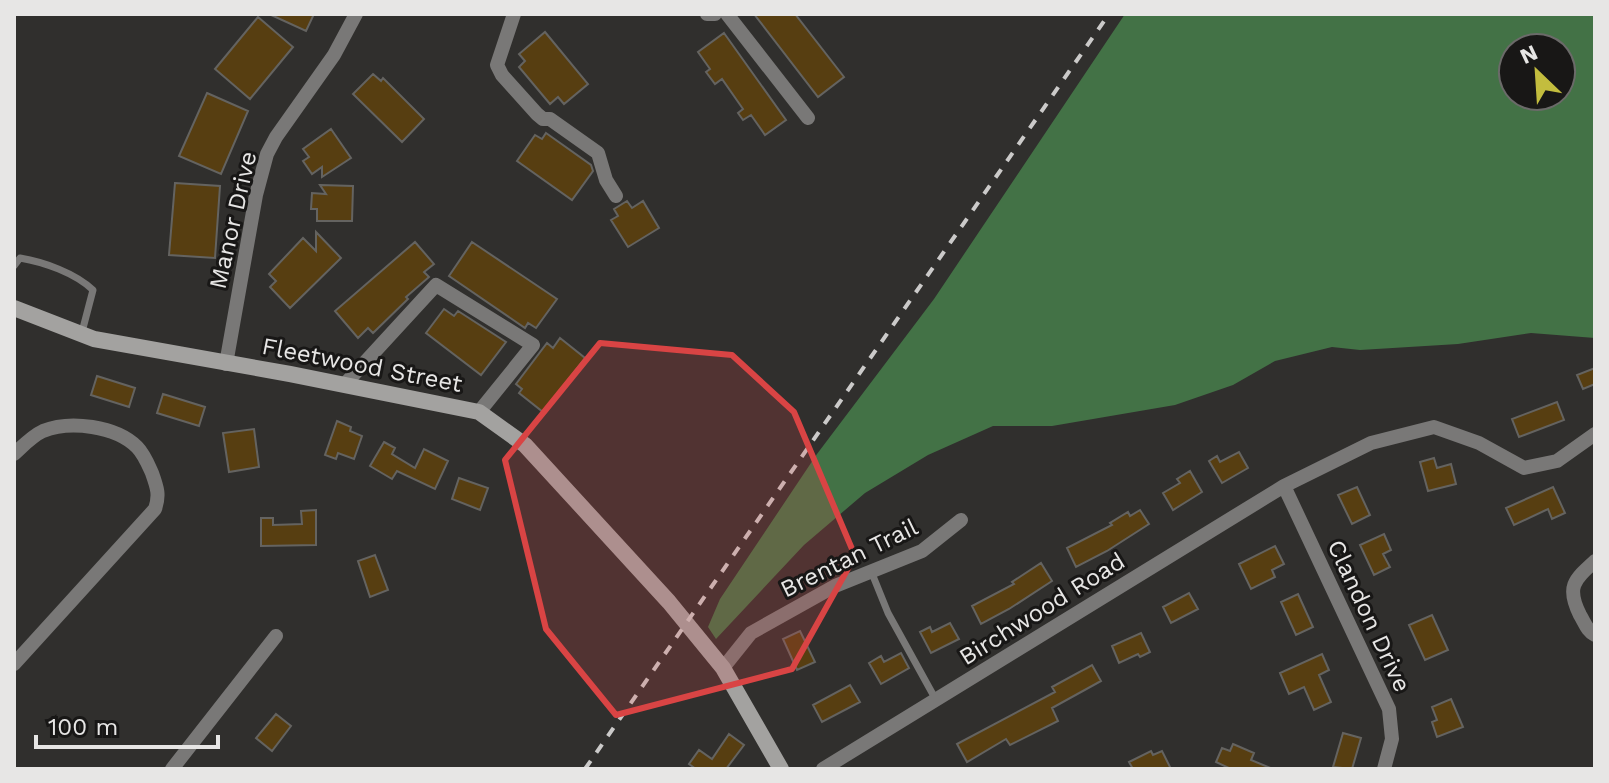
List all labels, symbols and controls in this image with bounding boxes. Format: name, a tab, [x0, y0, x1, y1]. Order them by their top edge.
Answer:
north arrow	[1497, 32, 1577, 112]
text: N	[1516, 40, 1541, 69]
street label: Manor Drive	[204, 148, 262, 292]
street label: Fleetwood Street	[260, 332, 464, 398]
street label: Brentan Trail	[776, 512, 923, 603]
street label: Clandon Drive	[1322, 536, 1416, 696]
street label: Birchwood Road	[954, 547, 1130, 671]
scale bar	[36, 699, 218, 749]
text: 100 m	[48, 713, 118, 741]

